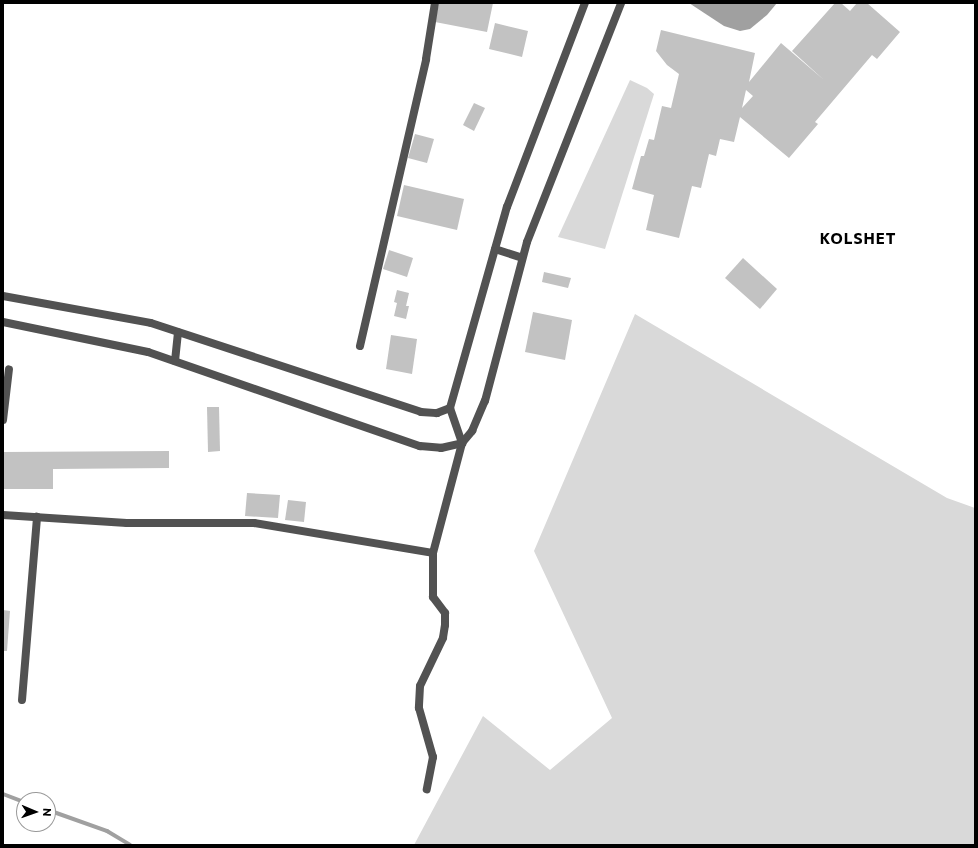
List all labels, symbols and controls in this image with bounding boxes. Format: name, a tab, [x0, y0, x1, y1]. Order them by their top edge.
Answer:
district label: KOLSHET	[820, 230, 896, 248]
north arrow	[16, 792, 56, 832]
text: N	[41, 808, 54, 817]

